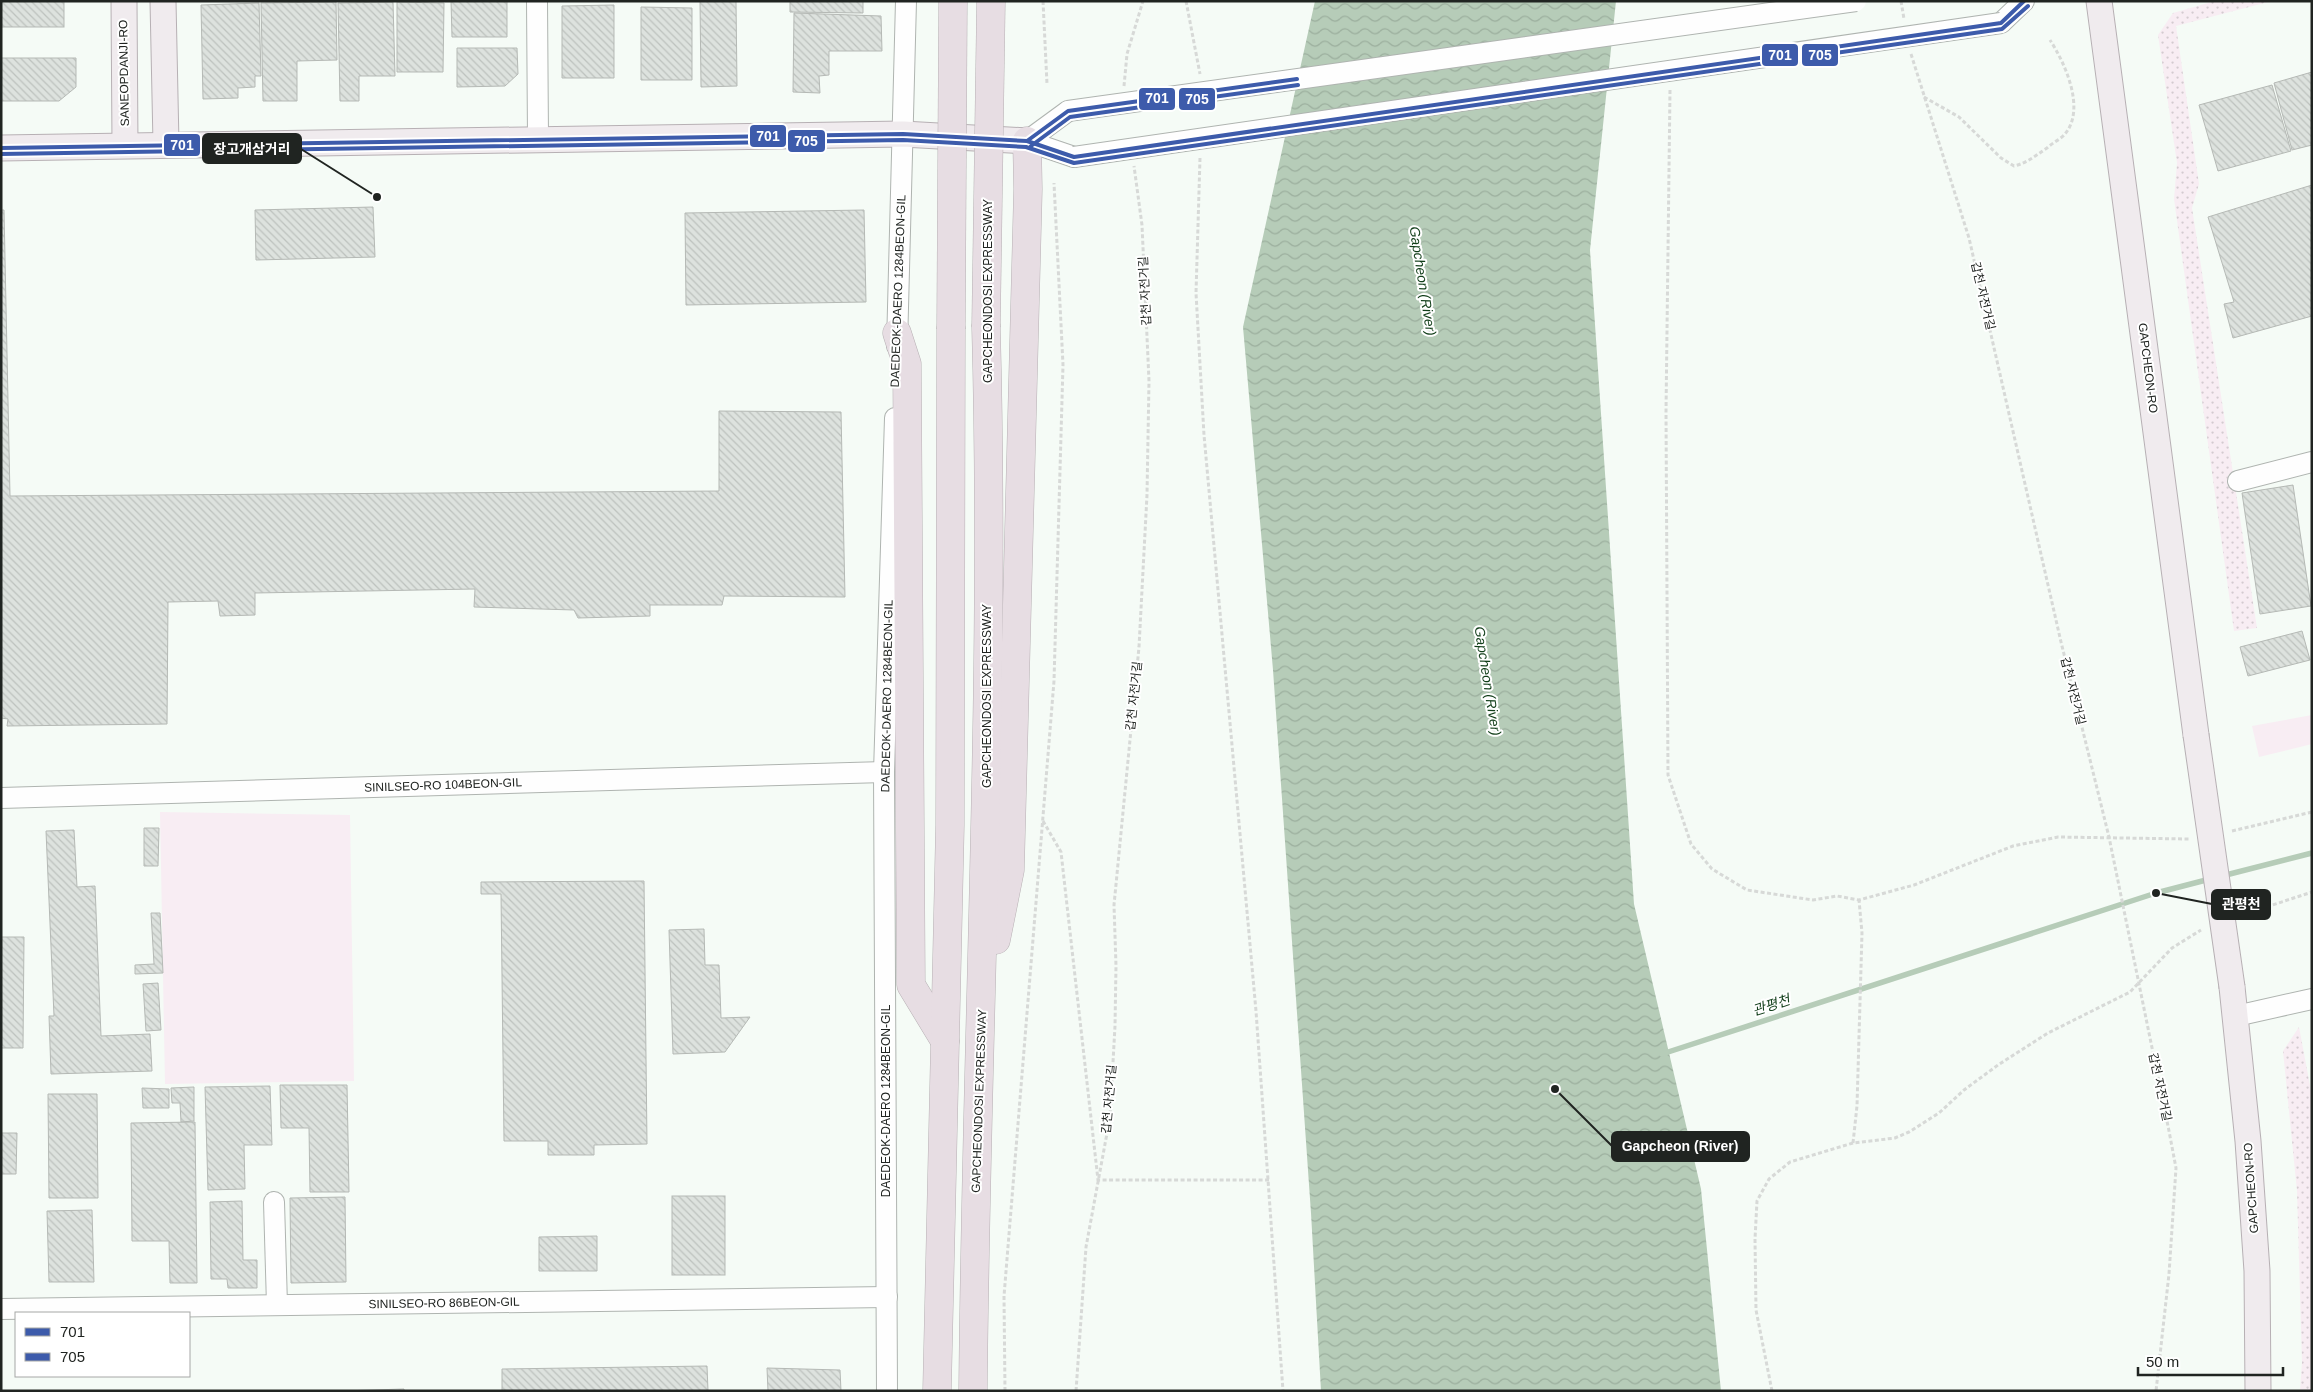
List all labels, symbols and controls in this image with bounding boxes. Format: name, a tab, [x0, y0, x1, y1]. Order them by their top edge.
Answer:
street label: SANEOPDANJI-RO	[116, 20, 132, 126]
line badge: 701	[1761, 43, 1799, 67]
line badge: 705	[1801, 43, 1839, 67]
text: 701	[1768, 47, 1792, 63]
text: 705	[1808, 47, 1832, 63]
line badge: 701	[1138, 87, 1176, 111]
line badge: 705	[1178, 87, 1216, 111]
text: 701	[1145, 90, 1169, 106]
text: 705	[1185, 91, 1209, 107]
line badge: 701	[749, 124, 787, 148]
text: 701	[756, 128, 780, 144]
line badge: 705	[787, 129, 826, 153]
line badge: 701	[163, 133, 201, 157]
text: 705	[794, 133, 818, 149]
callout: 장고개삼거리	[203, 134, 301, 163]
text: 701	[170, 137, 194, 153]
text: 장고개삼거리	[213, 141, 291, 157]
street label: DAEDEOK-DAERO 1284BEON-GIL	[888, 194, 908, 388]
street label: GAPCHEONDOSI EXPRESSWAY	[981, 199, 995, 383]
water label: Gapcheon (River)	[1406, 225, 1440, 337]
street label: 갑천 자전거길	[1136, 256, 1154, 326]
street label: 갑천 자전거길	[1968, 261, 1998, 331]
street label: GAPCHEON-RO	[2136, 322, 2160, 414]
street label: DAEDEOK-DAERO 1284BEON-GIL	[878, 599, 896, 792]
street label: GAPCHEONDOSI EXPRESSWAY	[980, 604, 994, 788]
water label: Gapcheon (River)	[1471, 625, 1505, 737]
street label: 갑천 자전거길	[2058, 656, 2088, 726]
street label: 갑천 자전거길	[1123, 661, 1145, 731]
street label: SINILSEO-RO 104BEON-GIL	[364, 775, 523, 795]
callout: 관평천	[2212, 890, 2270, 919]
text: 관평천	[2222, 896, 2260, 912]
water label: 관평천	[1750, 991, 1793, 1019]
street label: DAEDEOK-DAERO 1284BEON-GIL	[879, 1004, 893, 1197]
street label: GAPCHEONDOSI EXPRESSWAY	[969, 1009, 989, 1193]
street label: 갑천 자전거길	[2146, 1052, 2174, 1122]
street label: 갑천 자전거길	[1099, 1064, 1119, 1134]
callout: Gapcheon (River)	[1612, 1132, 1749, 1161]
text: Gapcheon (River)	[1622, 1138, 1738, 1154]
street label: GAPCHEON-RO	[2241, 1142, 2261, 1234]
street label: SINILSEO-RO 86BEON-GIL	[368, 1295, 520, 1311]
legend	[15, 1312, 190, 1377]
text: 701	[60, 1323, 85, 1340]
scale bar	[2138, 1344, 2283, 1376]
text: 705	[60, 1348, 85, 1365]
text: 50 m	[2146, 1353, 2179, 1370]

